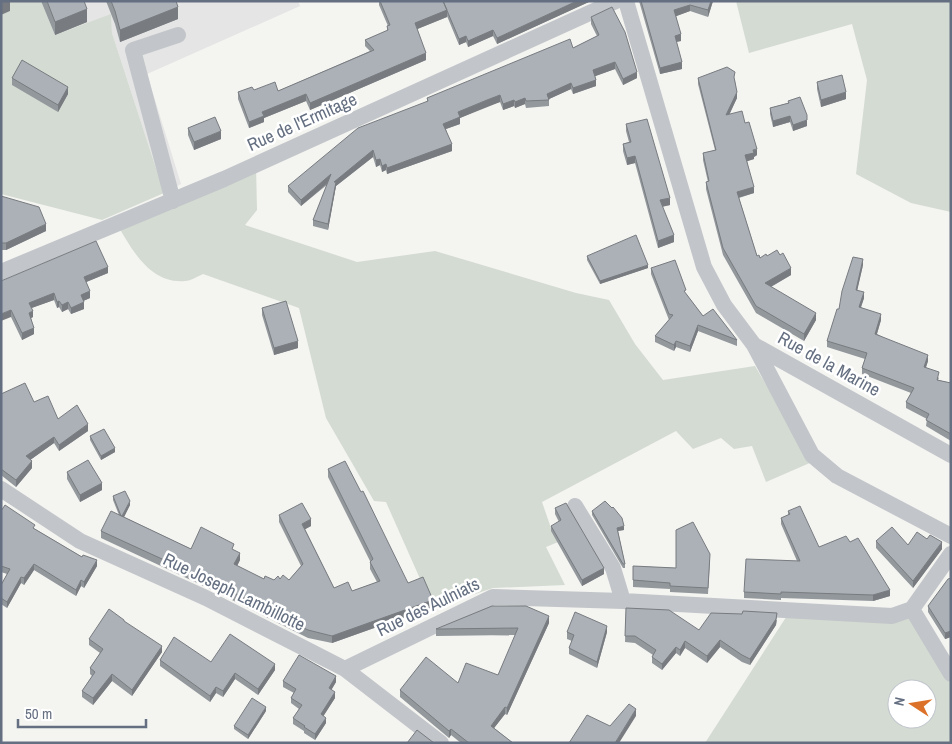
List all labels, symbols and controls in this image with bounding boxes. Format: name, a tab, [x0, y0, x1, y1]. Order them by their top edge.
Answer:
street label: Rue de l'Ermitage	[243, 86, 361, 157]
street label: Rue de la Marine	[774, 325, 885, 402]
street label: Rue Joseph Lambillotte	[159, 546, 309, 637]
street label: Rue des Aulniats	[372, 571, 483, 642]
north arrow	[887, 679, 937, 729]
text: N	[890, 695, 909, 707]
scale bar	[18, 696, 145, 728]
text: 50 m	[25, 703, 52, 724]

